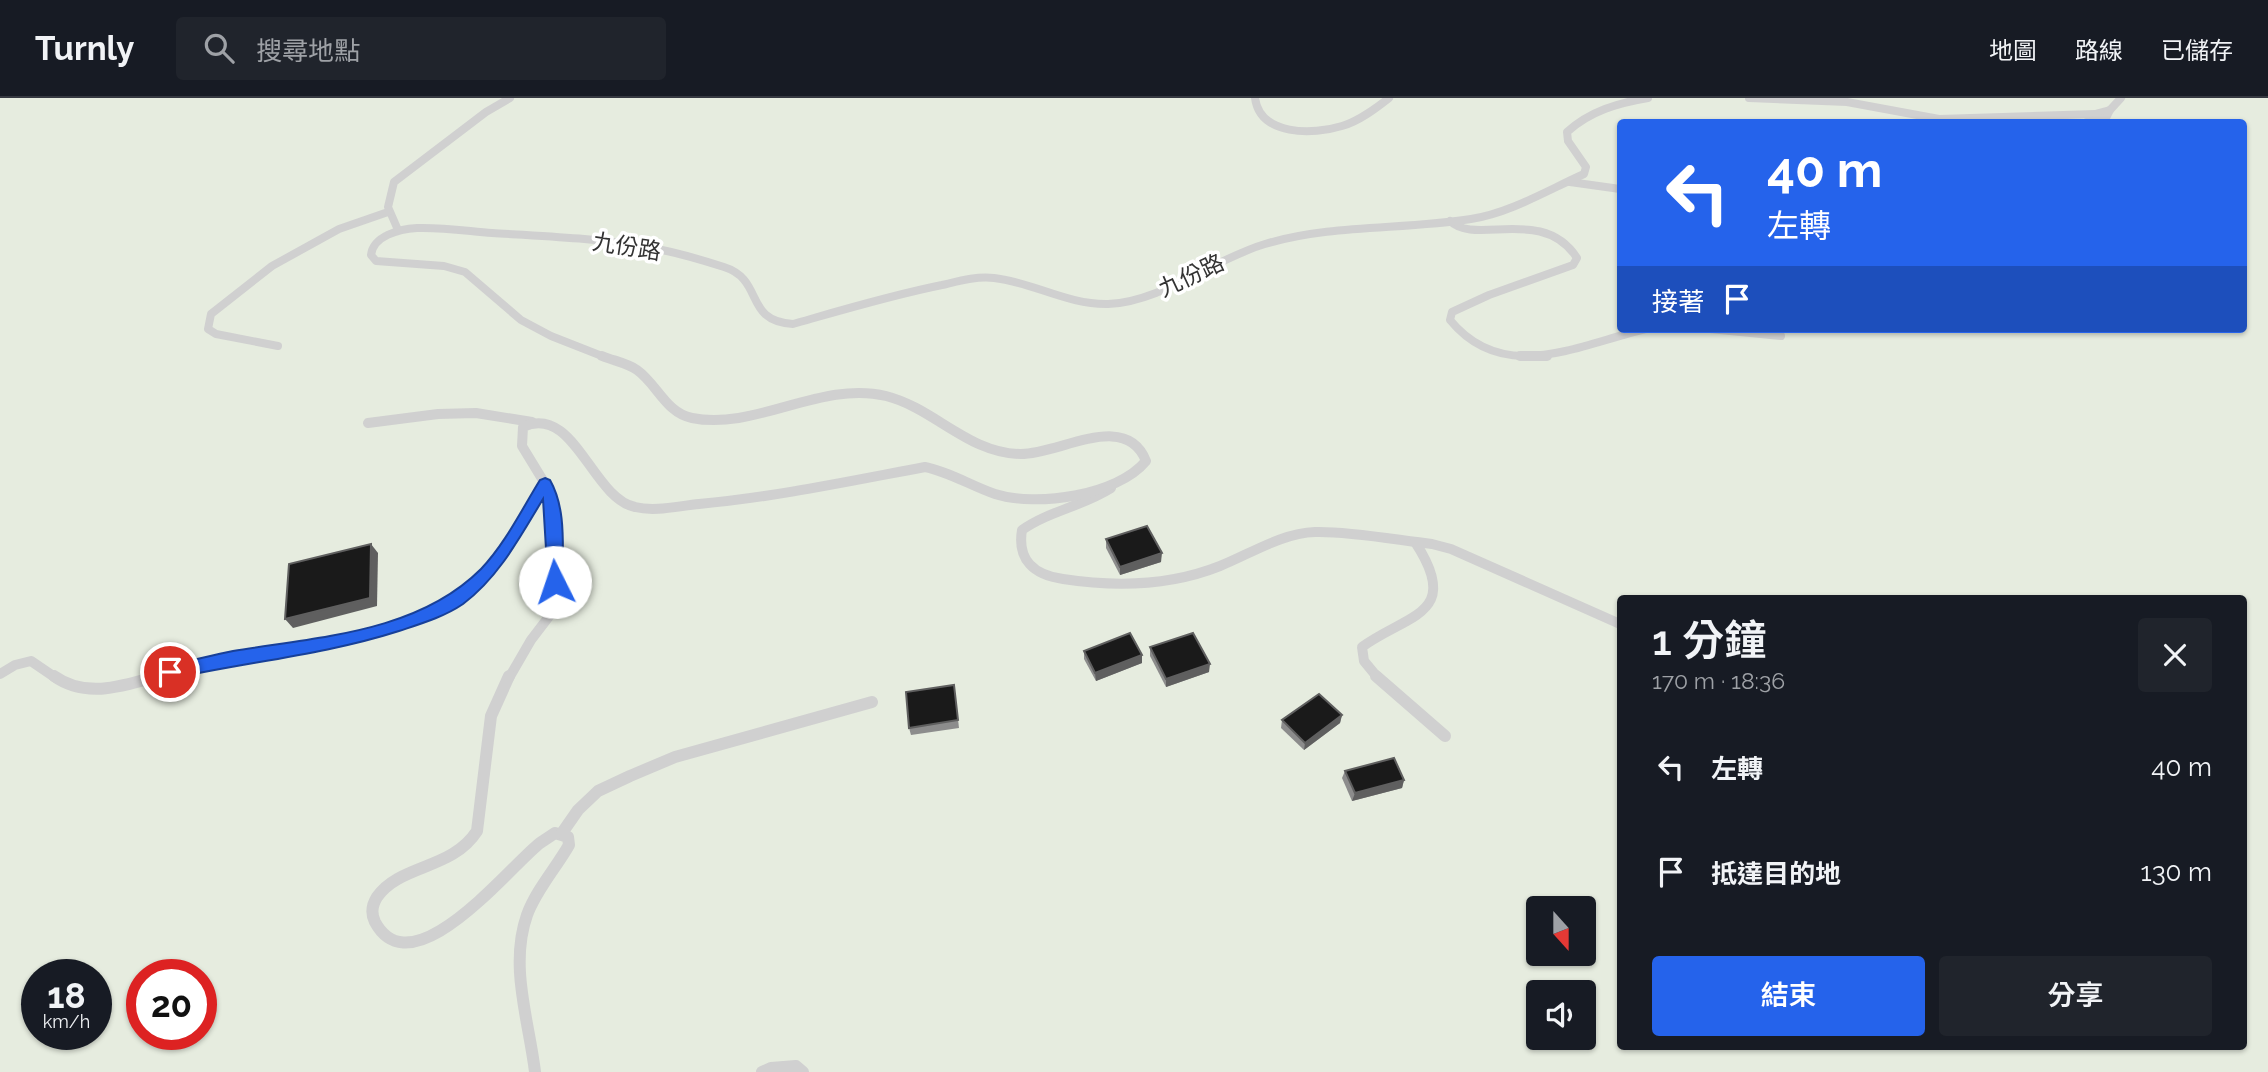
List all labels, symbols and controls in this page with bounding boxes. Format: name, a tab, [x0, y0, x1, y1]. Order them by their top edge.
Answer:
search box	[176, 17, 666, 80]
text: Turnly	[35, 29, 134, 68]
icon: search	[200, 29, 238, 67]
text: 搜尋地點	[256, 36, 360, 66]
text: 地圖	[1989, 36, 2037, 65]
text: 路線	[2075, 36, 2123, 65]
text: 已儲存	[2161, 36, 2233, 65]
text: 40 m	[1767, 141, 1882, 198]
icon: left	[1652, 147, 1743, 238]
text: 左轉	[1767, 207, 1831, 244]
street label: 九份路	[591, 227, 663, 265]
street label: 九份路	[1154, 248, 1228, 302]
icon: arrive	[1718, 280, 1756, 318]
text: 接著	[1652, 287, 1704, 317]
position arrow	[518, 545, 592, 619]
text: 1 分鐘	[1652, 616, 1766, 665]
button: close	[2138, 618, 2212, 692]
pin	[140, 642, 200, 702]
icon: arrive	[151, 653, 189, 691]
text: 170 m · 18:36	[1652, 667, 1785, 694]
icon: left	[1652, 748, 1690, 786]
text: 40 m	[2151, 752, 2212, 782]
text: 左轉	[1711, 754, 1763, 784]
icon: arrive	[1652, 853, 1690, 891]
text: 130 m	[2141, 857, 2212, 887]
text: 抵達目的地	[1711, 859, 1841, 889]
north arrow	[1526, 896, 1596, 966]
map controls	[1526, 896, 1596, 1050]
button: 結束	[1652, 956, 1925, 1036]
button: 分享	[1939, 956, 2212, 1036]
speed limit sign: 20	[126, 959, 217, 1050]
text: 18	[47, 975, 86, 1016]
button: sound	[1526, 980, 1596, 1050]
text: km/h	[43, 1011, 90, 1032]

